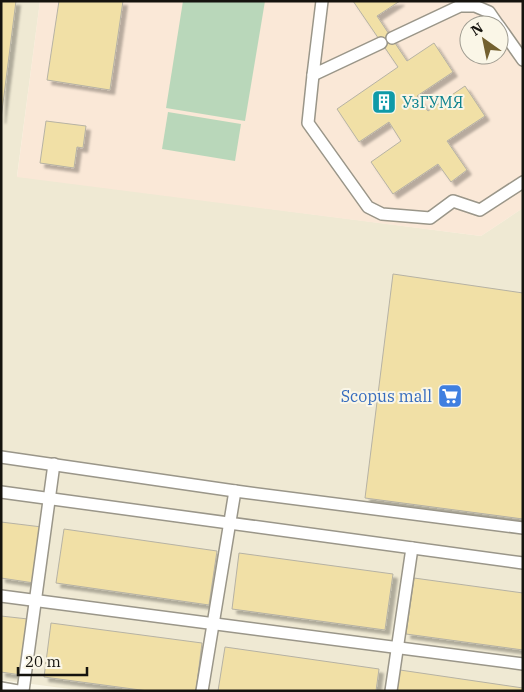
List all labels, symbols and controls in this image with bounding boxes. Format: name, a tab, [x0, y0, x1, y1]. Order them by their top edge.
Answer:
north arrow	[459, 15, 509, 65]
text: N	[467, 19, 486, 40]
building icon: УзГУМЯ	[371, 89, 397, 115]
place label: УзГУМЯ	[402, 92, 464, 112]
supermarket icon: Scopus mall	[437, 383, 463, 409]
place label: Scopus mall	[341, 386, 432, 406]
scale bar	[18, 644, 86, 676]
text: 20 m	[25, 652, 61, 671]

